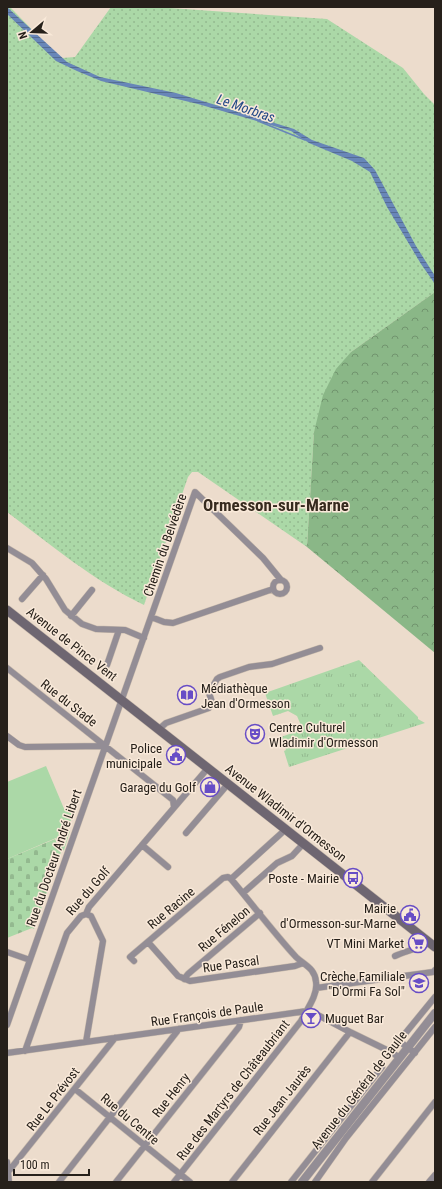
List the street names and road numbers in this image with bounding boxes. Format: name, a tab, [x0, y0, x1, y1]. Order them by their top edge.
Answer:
street label: Chemin du Belvédère	[140, 492, 190, 598]
street label: Avenue de Pince Vent	[24, 604, 120, 684]
street label: Rue du Stade	[38, 676, 100, 730]
street label: Avenue Wladimir d'Ormesson	[222, 761, 350, 865]
street label: Rue du Docteur André Libert	[23, 787, 85, 929]
street label: Rue du Golf	[63, 864, 113, 918]
street label: Rue Racine	[144, 884, 198, 932]
street label: Rue Fénelon	[195, 903, 253, 955]
street label: Rue Pascal	[202, 953, 260, 975]
street label: Rue François de Paule	[150, 999, 264, 1029]
street label: Rue des Martyrs de Châteaubriant	[174, 1017, 292, 1163]
street label: Avenue du Général de Gaulle	[308, 1028, 410, 1152]
street label: Rue Jean Jaurès	[250, 1062, 314, 1138]
street label: Rue Le Prévost	[24, 1064, 83, 1134]
street label: Rue Henry	[149, 1069, 193, 1120]
street label: Rue du Centre	[98, 1090, 162, 1148]

